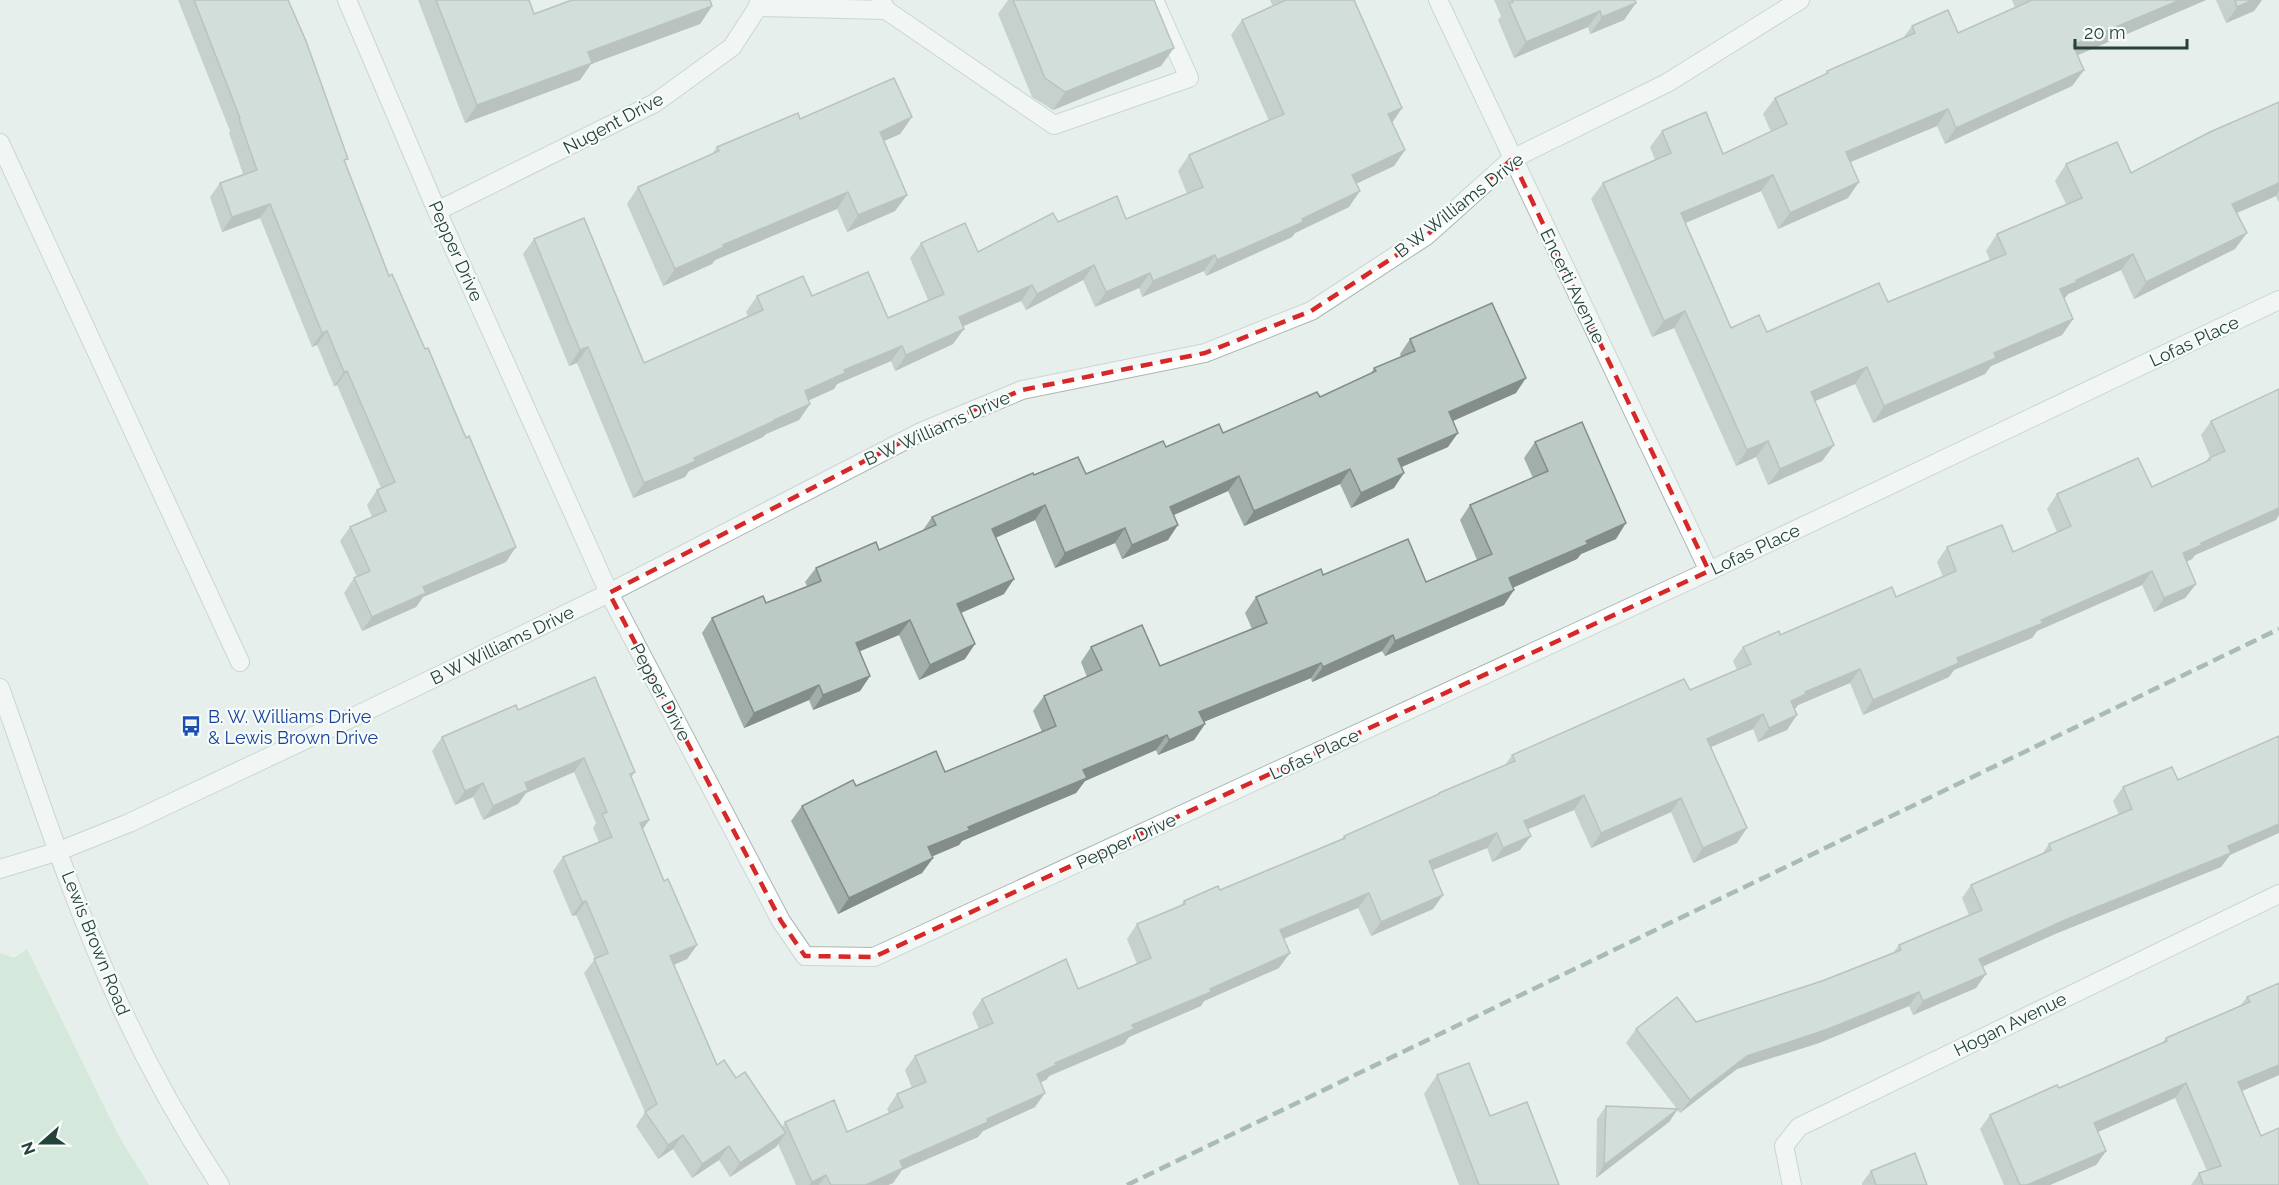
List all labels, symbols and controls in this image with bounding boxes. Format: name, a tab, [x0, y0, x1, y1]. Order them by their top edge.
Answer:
scale bar	[2075, 12, 2188, 50]
text: 20 m	[2084, 22, 2126, 43]
street label: Nugent Drive	[559, 88, 667, 158]
street label: B W Williams Drive	[1391, 148, 1528, 262]
street label: Pepper Drive	[424, 197, 488, 305]
street label: Encerti Avenue	[1536, 225, 1610, 347]
street label: Lofas Place	[2146, 311, 2242, 371]
street label: B W Williams Drive	[861, 386, 1013, 470]
street label: Lofas Place	[1707, 519, 1803, 579]
street label: B W Williams Drive	[427, 601, 578, 689]
street label: Pepper Drive	[626, 639, 696, 745]
place label: B. W. Williams Drive & Lewis Brown Drive	[208, 706, 379, 748]
bus stop icon: B. W. Williams Drive & Lewis Brown Drive	[179, 714, 203, 738]
street label: Lofas Place	[1266, 724, 1362, 784]
street label: Pepper Drive	[1073, 809, 1180, 873]
street label: Lewis Brown Road	[57, 868, 135, 1018]
street label: Hogan Avenue	[1950, 988, 2070, 1060]
north arrow	[12, 1113, 72, 1173]
text: N	[17, 1139, 40, 1157]

